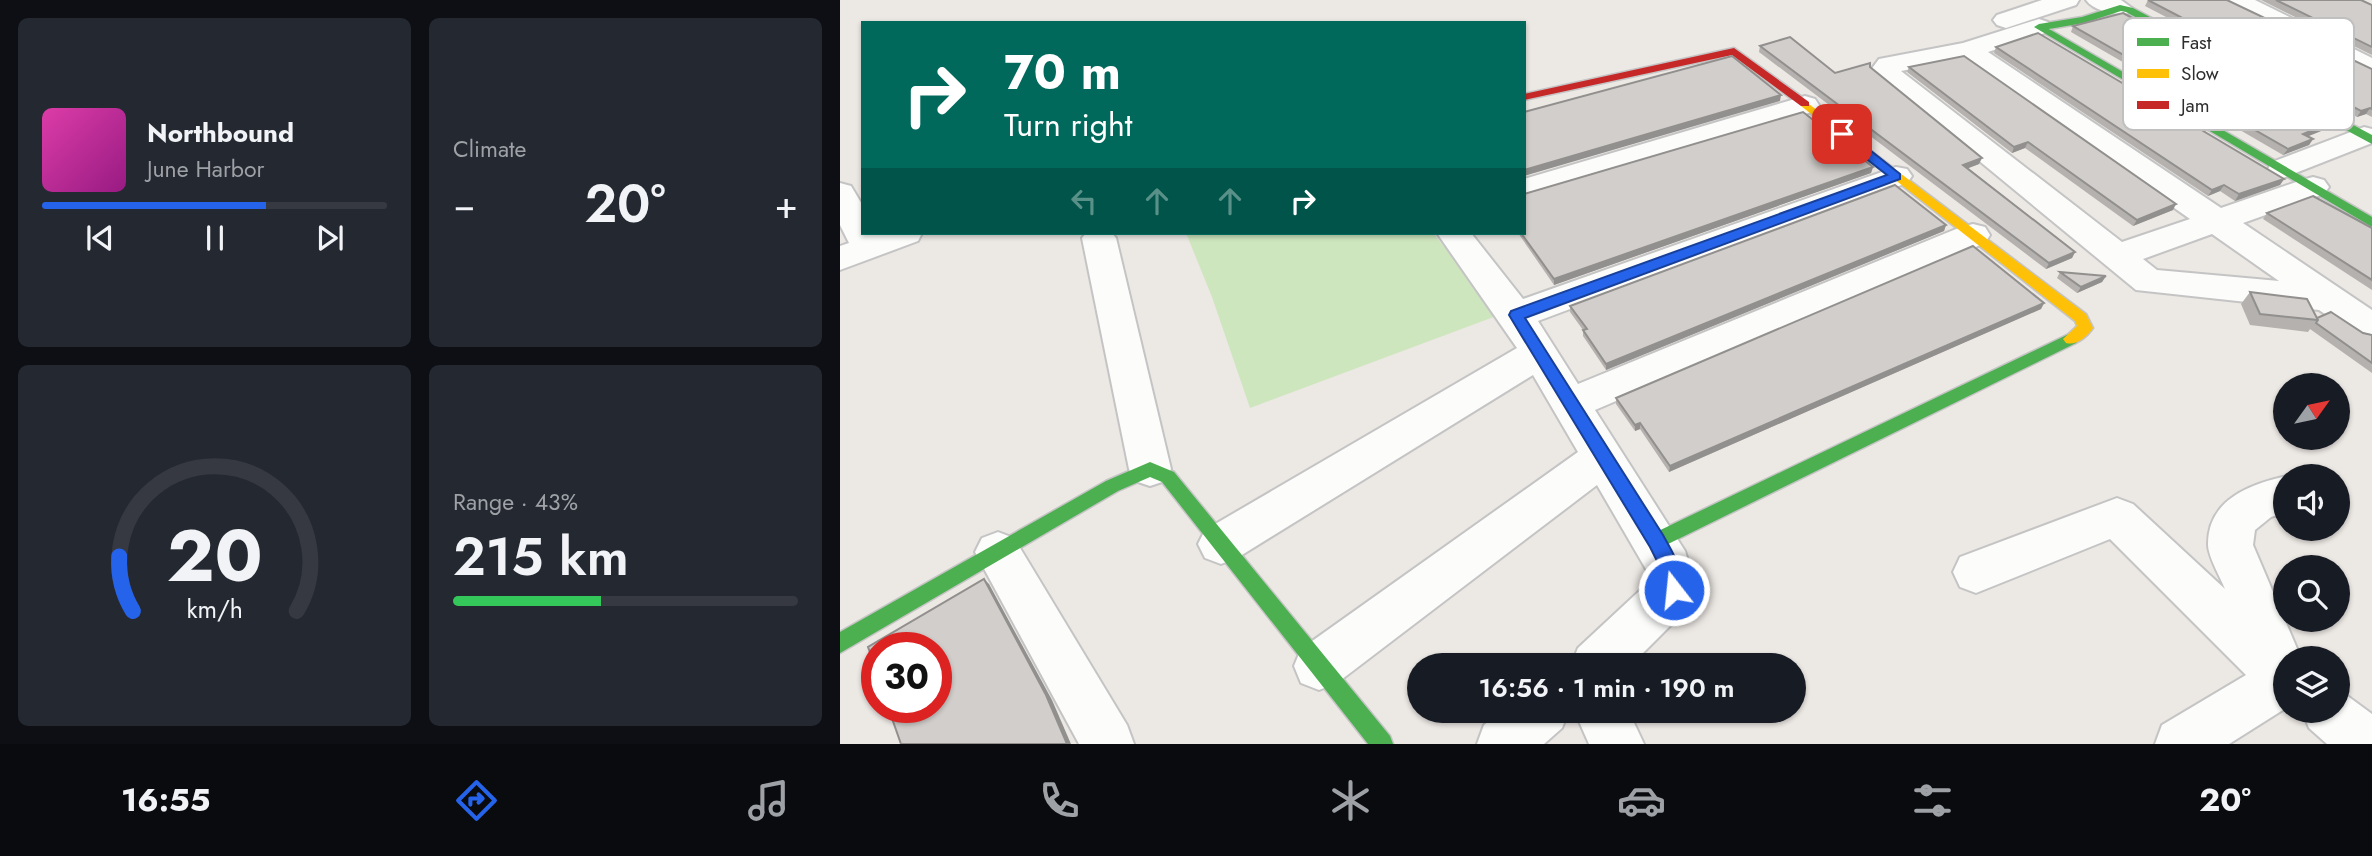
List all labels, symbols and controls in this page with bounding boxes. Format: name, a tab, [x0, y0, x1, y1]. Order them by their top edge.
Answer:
legend	[2123, 18, 2354, 130]
text: Fast	[2181, 29, 2212, 56]
text: 70 m	[1004, 37, 1121, 107]
icon: right	[889, 49, 980, 140]
text: Slow	[2181, 60, 2219, 87]
text: Jam	[2178, 92, 2210, 119]
text: Turn right	[1004, 102, 1133, 148]
pin	[1812, 104, 1872, 164]
text: Northbound	[147, 114, 294, 152]
icon: arrive	[1823, 115, 1861, 153]
text: Climate	[453, 132, 526, 166]
text: June Harbor	[147, 152, 264, 186]
text: 20°	[584, 166, 666, 242]
text: −	[453, 177, 475, 232]
text: +	[775, 177, 798, 232]
icon: left	[1065, 182, 1103, 220]
icon: ahead	[1138, 182, 1176, 220]
icon: ahead	[1211, 182, 1249, 220]
icon: right	[1284, 182, 1322, 220]
icon: previous	[81, 219, 119, 257]
icon: pause	[196, 219, 234, 257]
icon: next	[311, 219, 349, 257]
north arrow	[2273, 373, 2350, 450]
map controls	[2273, 373, 2350, 723]
button: sound	[2273, 464, 2350, 541]
text: Range · 43%	[453, 485, 578, 519]
text: 20	[167, 504, 262, 609]
text: 215 km	[453, 519, 629, 595]
position arrow	[1637, 553, 1711, 627]
button: search	[2273, 555, 2350, 632]
text: km/h	[186, 591, 243, 627]
speed limit sign: 30	[861, 632, 952, 723]
button: layers	[2273, 646, 2350, 723]
text: 16:56 · 1 min · 190 m	[1478, 669, 1735, 707]
icon: directions	[452, 776, 501, 825]
icon: music	[744, 776, 793, 825]
icon: phone	[1035, 776, 1084, 825]
icon: climate	[1326, 776, 1375, 825]
icon: car	[1617, 776, 1666, 825]
icon: filters	[1908, 776, 1957, 825]
text: 16:55	[121, 777, 210, 823]
text: 20°	[2199, 777, 2251, 823]

